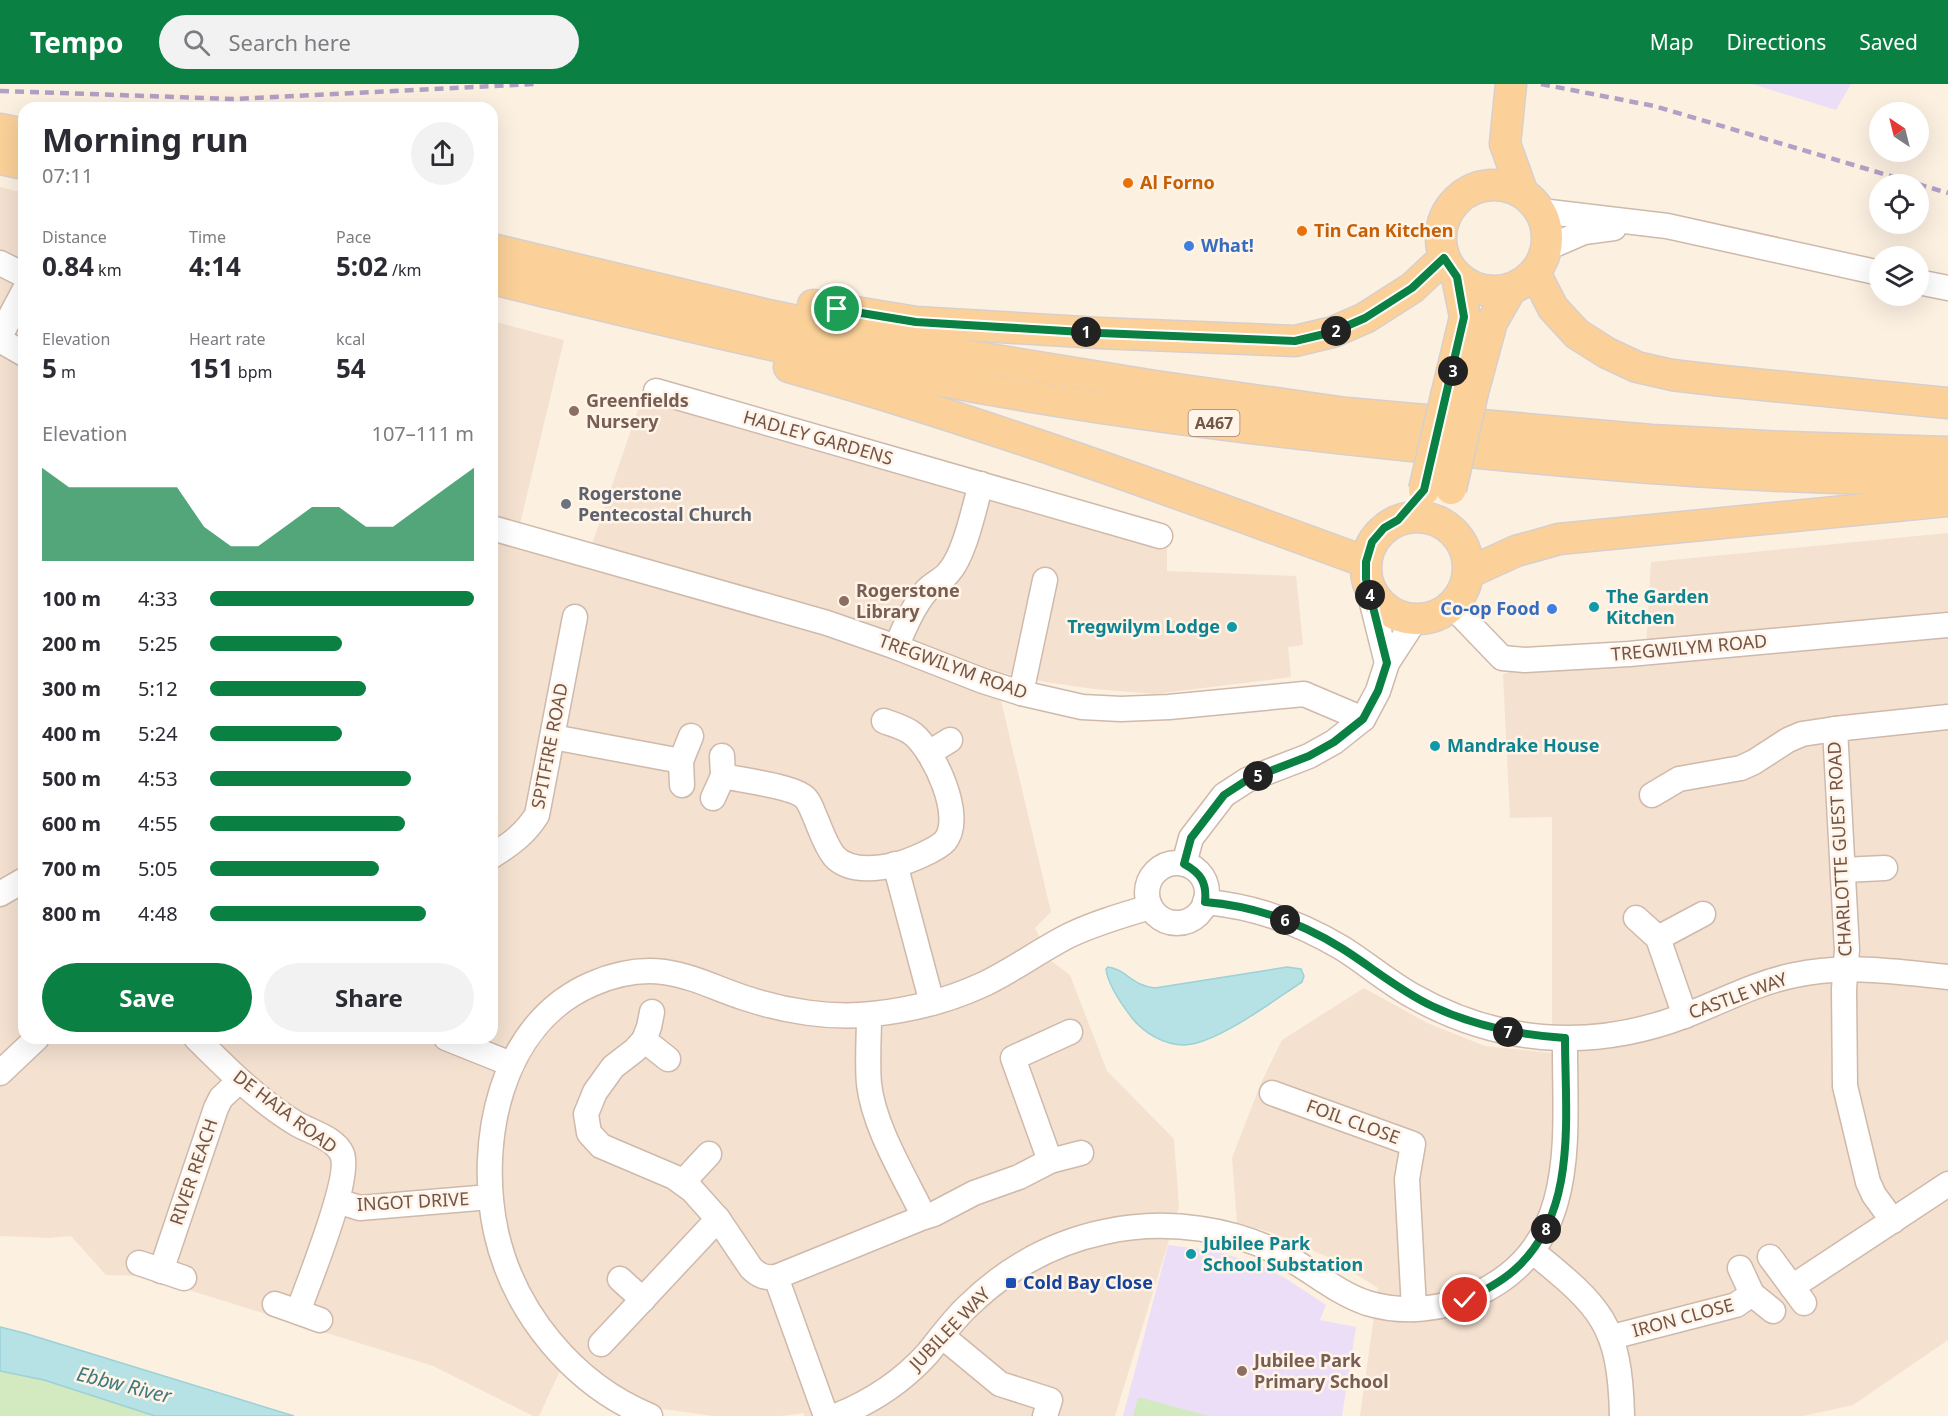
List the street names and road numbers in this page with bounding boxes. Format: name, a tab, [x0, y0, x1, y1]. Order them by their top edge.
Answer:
street label: HADLEY GARDENS	[741, 404, 896, 470]
road number: A467	[1188, 410, 1240, 436]
street label: TREGWILYM ROAD	[876, 628, 1031, 704]
street label: TREGWILYM ROAD	[1610, 628, 1768, 666]
street label: SPITFIRE ROAD	[525, 681, 573, 811]
street label: CHARLOTTE GUEST ROAD	[1821, 741, 1857, 957]
street label: CASTLE WAY	[1685, 966, 1791, 1024]
street label: DE HAIA ROAD	[229, 1064, 343, 1158]
street label: FOIL CLOSE	[1303, 1093, 1403, 1149]
street label: RIVER REACH	[164, 1115, 222, 1228]
street label: INGOT DRIVE	[356, 1186, 470, 1216]
street label: JUBILEE WAY	[902, 1281, 996, 1376]
street label: IRON CLOSE	[1629, 1292, 1736, 1342]

